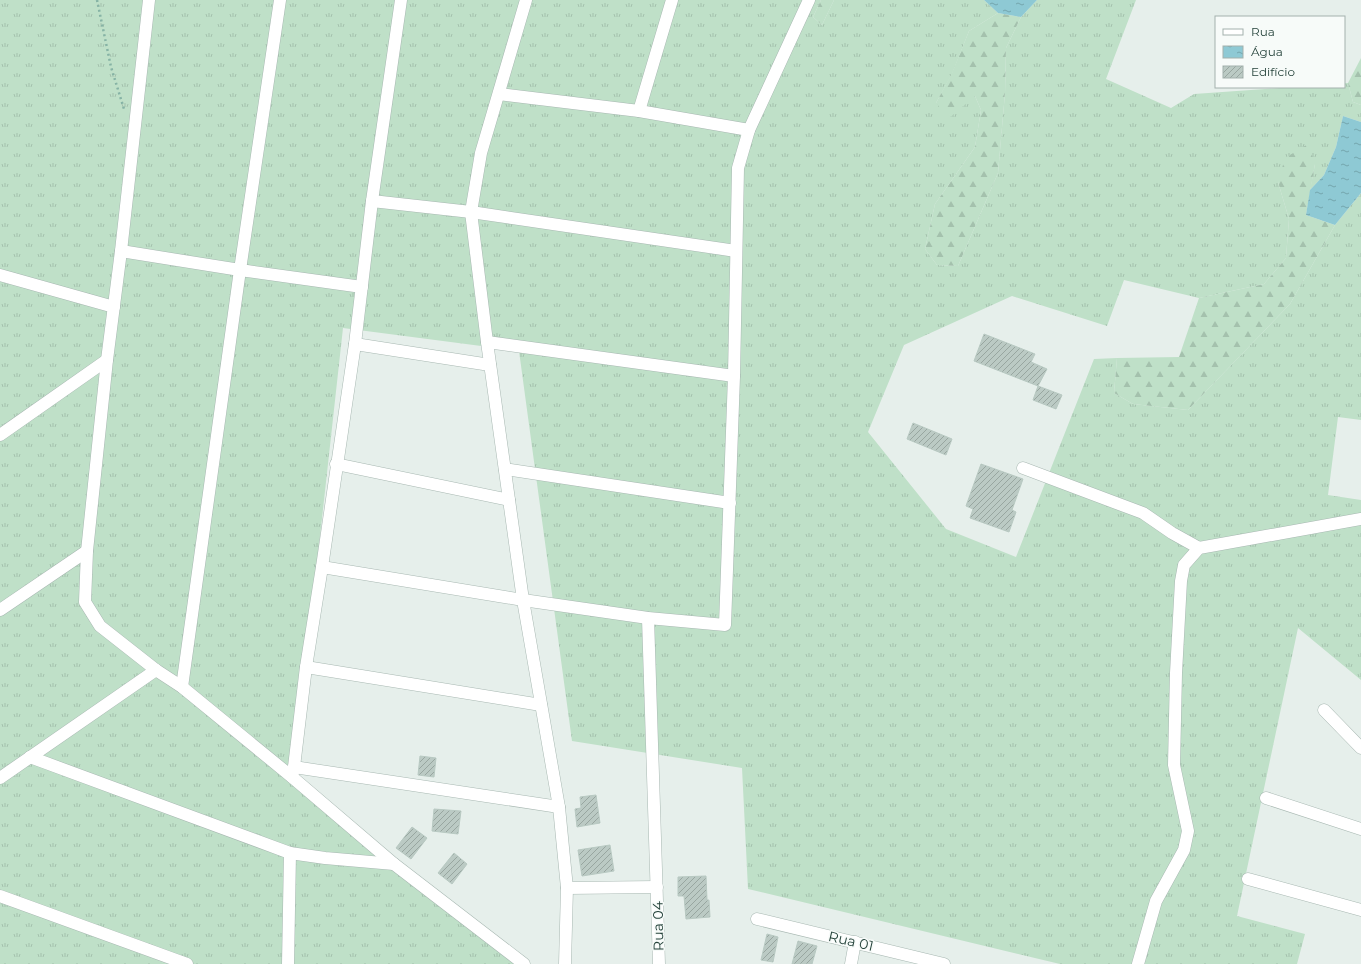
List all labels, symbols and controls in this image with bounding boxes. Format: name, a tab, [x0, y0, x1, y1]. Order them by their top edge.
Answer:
legend	[1215, 16, 1345, 88]
text: Rua	[1251, 24, 1275, 39]
text: Água	[1251, 44, 1283, 59]
text: Edifício	[1251, 64, 1295, 79]
street label: Rua 04	[649, 900, 667, 951]
street label: Rua 01	[827, 927, 875, 955]

